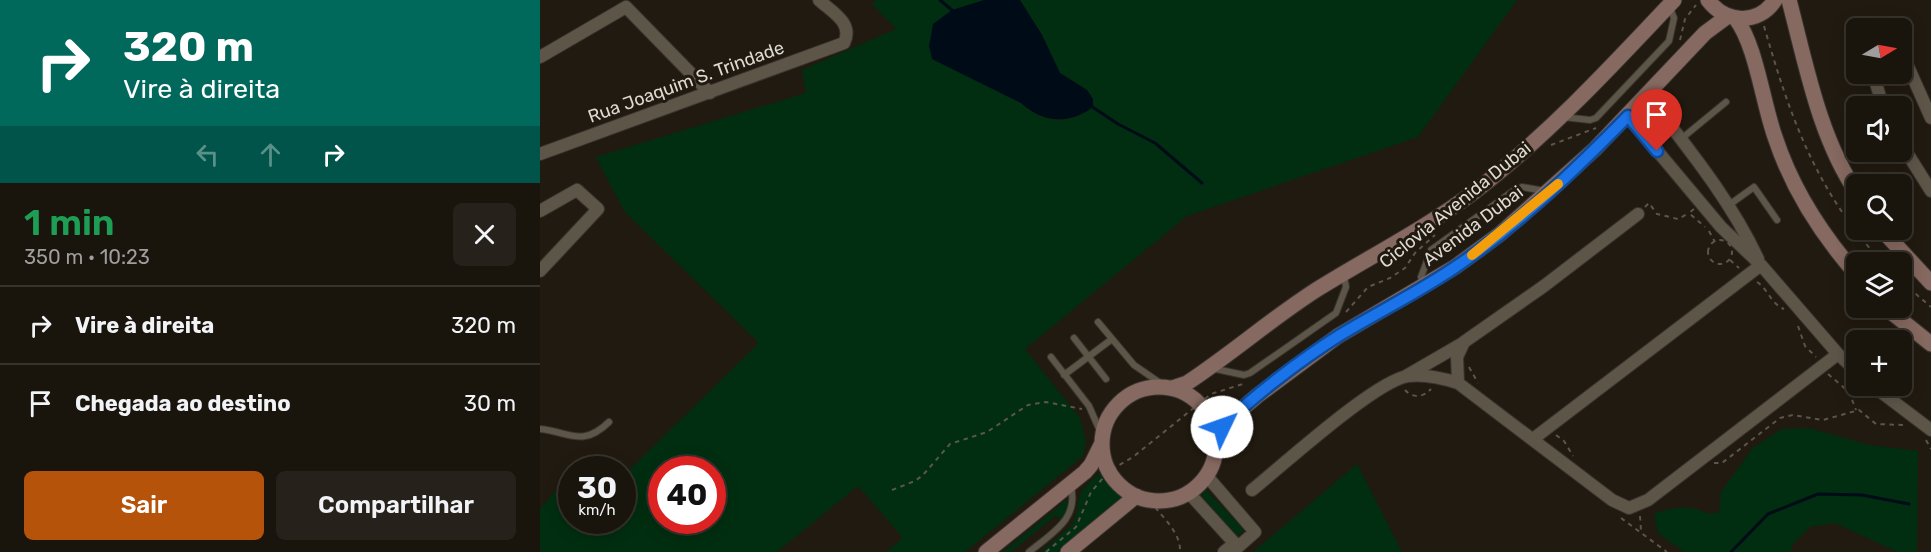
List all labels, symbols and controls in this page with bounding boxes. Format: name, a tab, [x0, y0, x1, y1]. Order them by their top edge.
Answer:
north arrow	[1846, 18, 1912, 84]
map controls	[1846, 18, 1912, 396]
text: 320 m	[123, 22, 254, 72]
icon: right	[24, 24, 102, 102]
street label: Rua Joaquim S. Trindade	[585, 36, 787, 128]
text: Vire à direita	[123, 73, 280, 105]
pin	[1631, 89, 1682, 151]
button: sound	[1846, 96, 1912, 162]
icon: arrive	[1640, 98, 1673, 131]
street label: Ciclovia Avenida Dubai	[1375, 137, 1535, 273]
icon: left	[191, 138, 224, 171]
icon: ahead	[254, 138, 287, 171]
icon: right	[317, 138, 350, 171]
button: search	[1846, 174, 1912, 240]
street label: Avenida Dubai	[1419, 181, 1527, 271]
text: 1 min	[24, 201, 115, 244]
button: close	[453, 203, 516, 266]
text: 350 m · 10:23	[24, 245, 150, 269]
button: layers	[1846, 252, 1912, 318]
icon: right	[24, 309, 57, 342]
text: Vire à direita	[75, 312, 214, 339]
text: 320 m	[451, 312, 516, 339]
button: +	[1846, 330, 1912, 396]
icon: arrive	[24, 387, 57, 420]
text: Chegada ao destino	[75, 390, 291, 417]
text: 30 m	[464, 390, 516, 417]
position arrow	[1190, 395, 1254, 459]
speed limit sign: 40	[648, 456, 726, 534]
text: 30	[577, 470, 617, 506]
button: Sair	[24, 471, 264, 540]
button: Compartilhar	[276, 471, 516, 540]
text: km/h	[578, 501, 616, 519]

